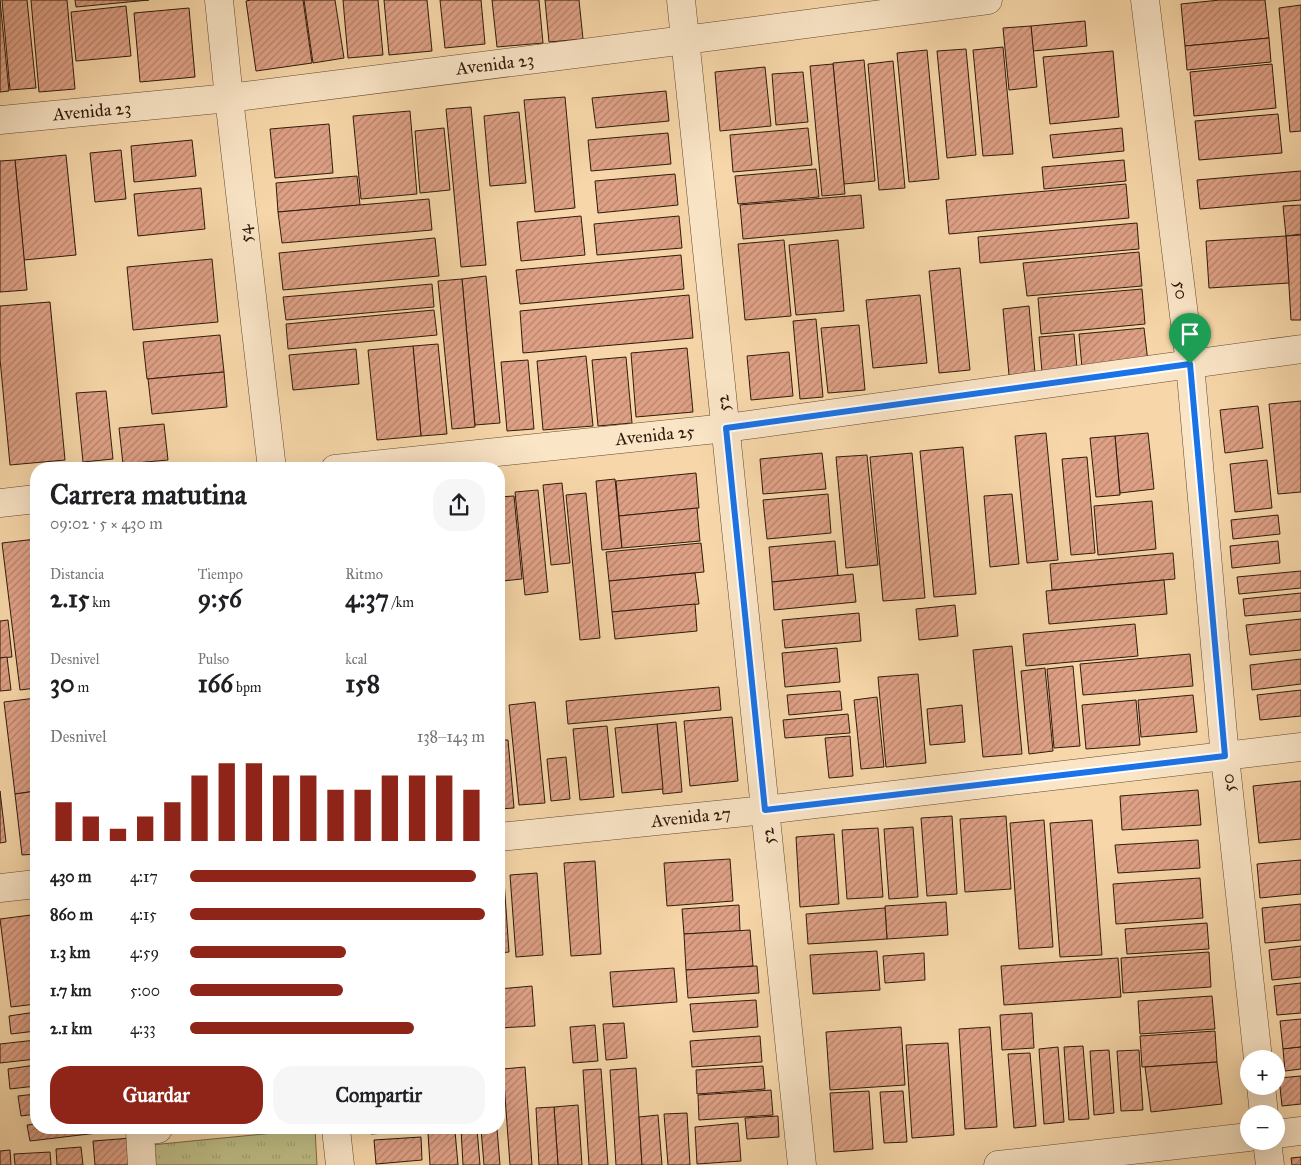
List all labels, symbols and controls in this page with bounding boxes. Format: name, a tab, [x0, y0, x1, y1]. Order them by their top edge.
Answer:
street label: Avenida 23	[454, 48, 535, 80]
street label: Avenida 23	[51, 97, 132, 125]
street label: 54	[233, 223, 257, 244]
street label: 50	[1169, 279, 1193, 301]
pin	[1169, 313, 1211, 364]
icon: arrive	[1176, 320, 1204, 348]
street label: 52	[711, 393, 735, 413]
street label: Avenida 25	[613, 420, 696, 450]
text: Carrera matutina	[50, 477, 247, 512]
button: share	[433, 479, 485, 531]
text: 09:02 · 5 × 430 m	[50, 514, 163, 533]
text: Distancia	[50, 566, 104, 583]
text: Tiempo	[198, 566, 243, 583]
text: Ritmo	[345, 566, 383, 583]
text: 2.15	[50, 583, 89, 614]
text: 9:56	[198, 583, 242, 614]
text: 4:37	[345, 583, 389, 614]
text: km	[89, 594, 111, 611]
text: /km	[389, 594, 414, 611]
text: Desnivel	[50, 651, 99, 668]
text: Pulso	[198, 651, 229, 668]
text: kcal	[345, 651, 367, 668]
text: 30	[50, 668, 75, 699]
text: 166	[198, 668, 233, 699]
text: 158	[345, 668, 380, 699]
text: m	[75, 679, 89, 696]
text: bpm	[233, 679, 262, 696]
text: Desnivel	[50, 727, 106, 746]
text: 138–143 m	[417, 727, 485, 746]
street label: 50	[1216, 772, 1240, 794]
street label: Avenida 27	[649, 802, 732, 832]
street label: 52	[756, 826, 780, 846]
text: 430 m	[50, 867, 92, 886]
text: 4:17	[130, 867, 158, 886]
text: 860 m	[50, 905, 93, 924]
text: 4:15	[130, 905, 157, 924]
text: 1.3 km	[50, 943, 90, 962]
text: 4:59	[130, 943, 159, 962]
text: 1.7 km	[50, 981, 92, 1000]
text: 5:00	[130, 981, 160, 1000]
text: 2.1 km	[50, 1019, 92, 1038]
text: 4:33	[130, 1019, 156, 1038]
map controls	[1240, 1050, 1285, 1150]
button: +	[1240, 1050, 1285, 1095]
button: Guardar	[50, 1066, 263, 1124]
button: Compartir	[273, 1066, 485, 1124]
button: −	[1240, 1105, 1285, 1150]

